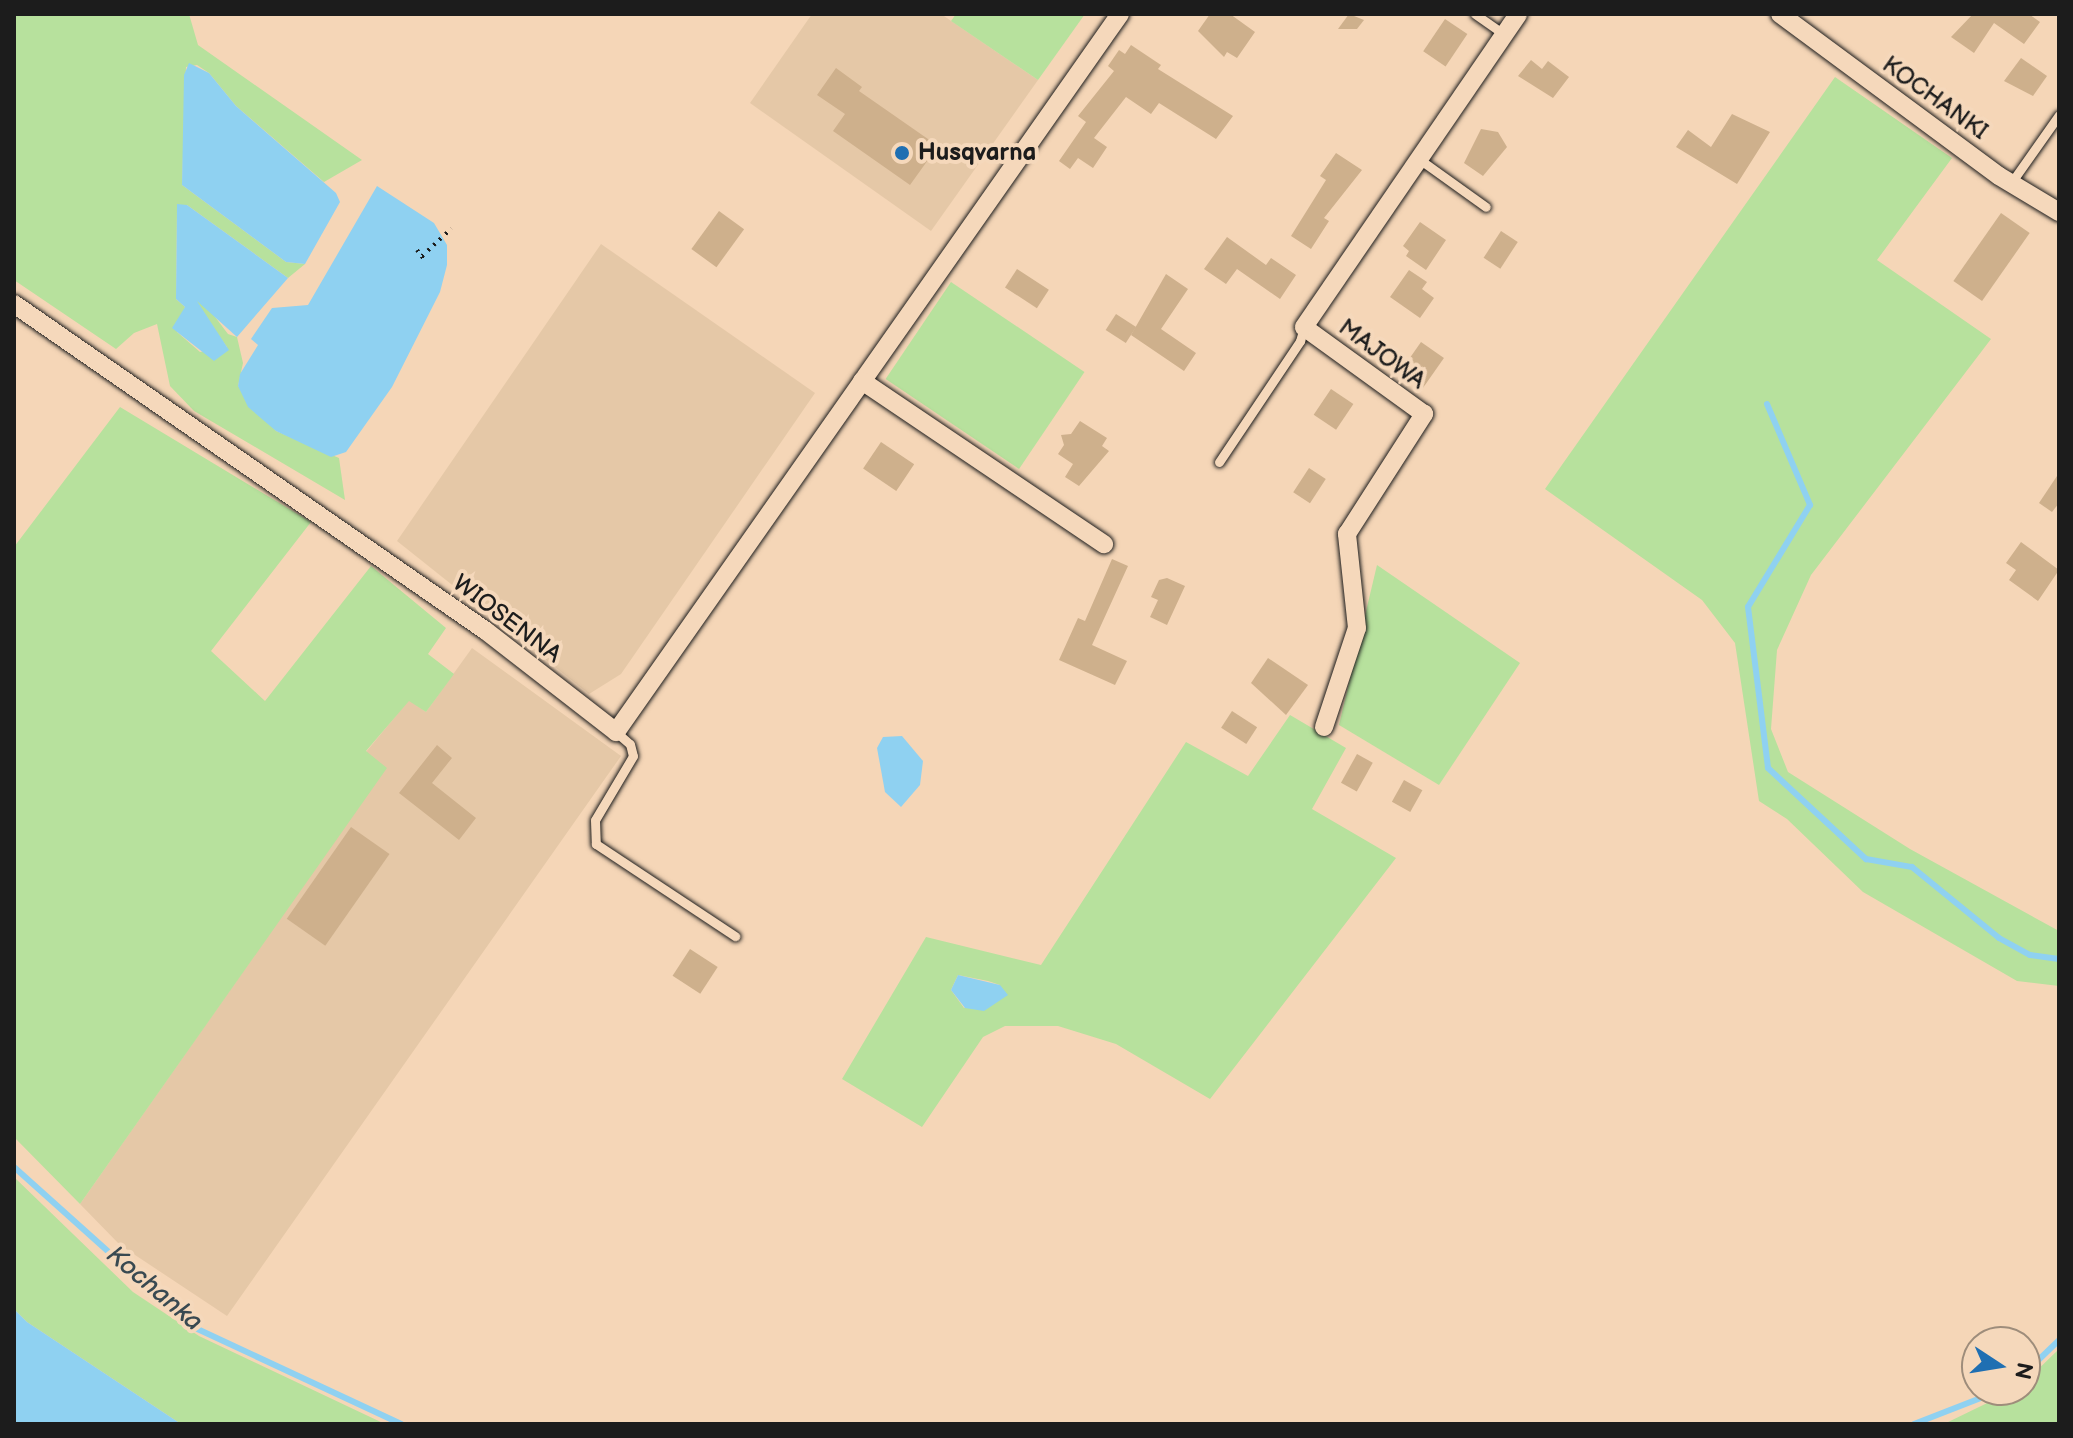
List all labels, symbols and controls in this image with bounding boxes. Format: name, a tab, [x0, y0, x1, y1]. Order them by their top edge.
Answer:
street label: KOCHANKI	[1877, 50, 1993, 146]
place label: Husqvarna	[918, 139, 1036, 167]
marker: Husqvarna	[893, 144, 911, 162]
street label: MAJOWA	[1333, 313, 1431, 395]
street label: WIOSENNA	[447, 569, 567, 669]
water label: Kochanka	[100, 1240, 208, 1338]
north arrow	[1961, 1326, 2041, 1406]
text: N	[2008, 1360, 2038, 1382]

